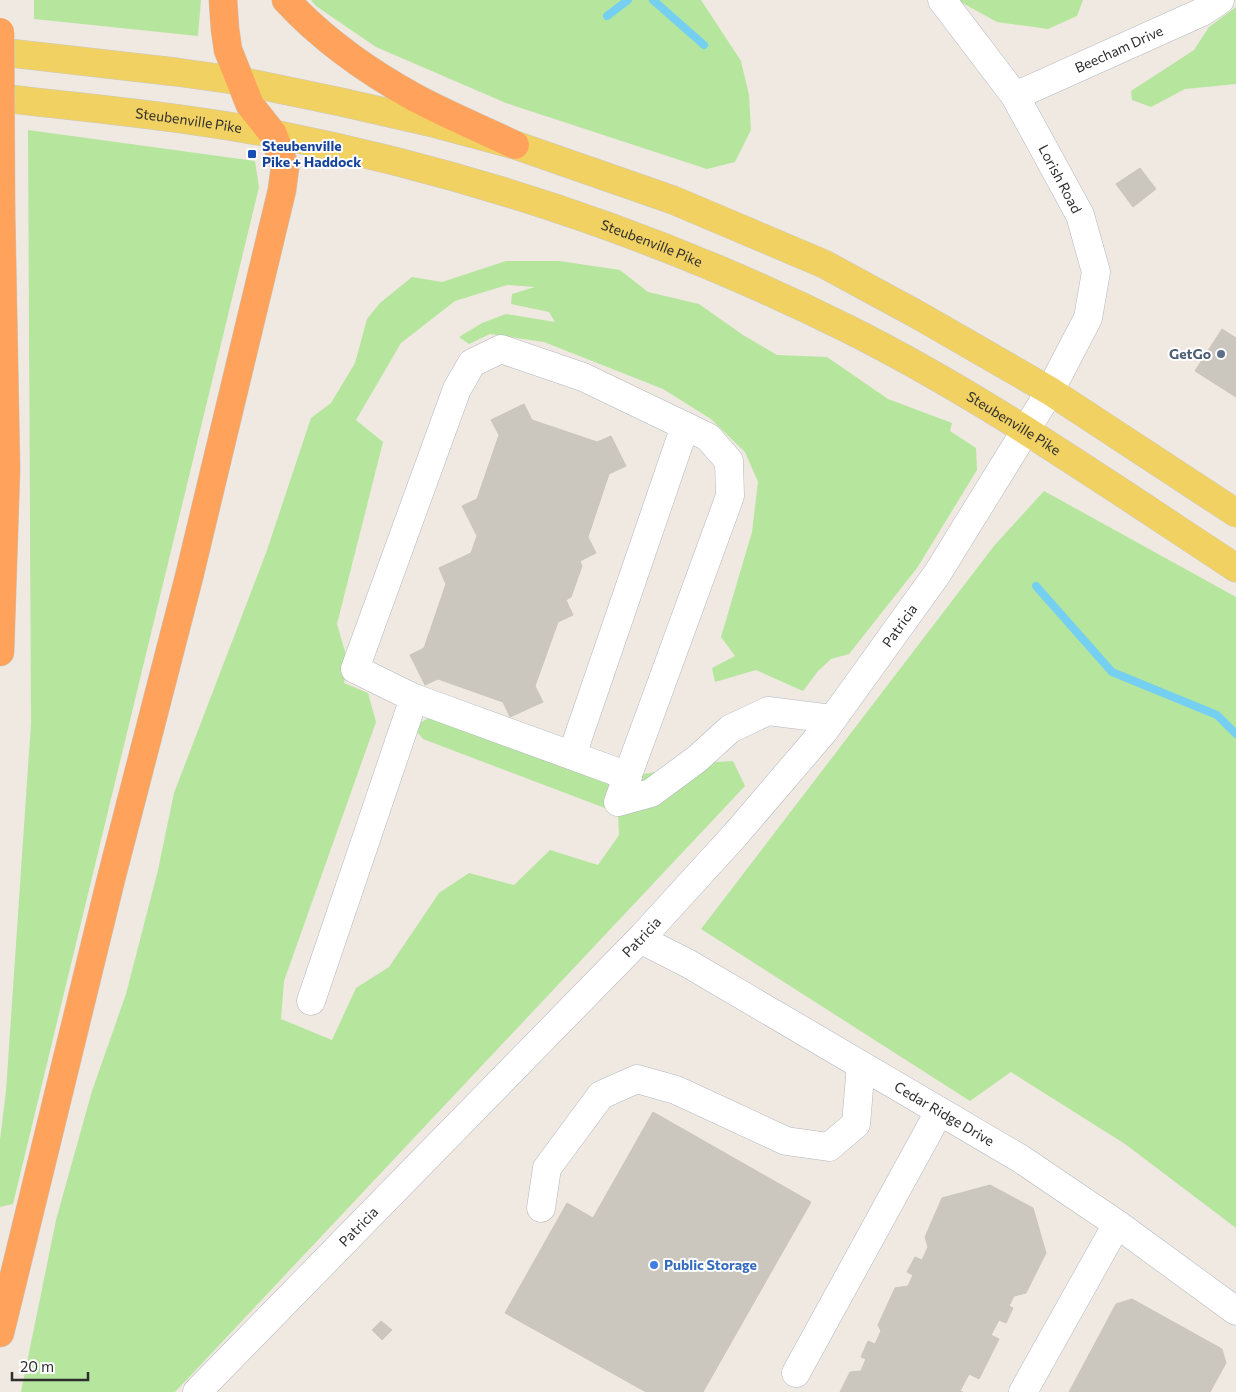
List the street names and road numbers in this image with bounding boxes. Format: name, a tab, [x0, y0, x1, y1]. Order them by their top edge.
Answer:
street label: Beecham Drive	[1072, 22, 1166, 76]
street label: Steubenville Pike	[134, 104, 243, 136]
street label: Lorish Road	[1035, 142, 1086, 216]
street label: Steubenville Pike	[599, 216, 705, 270]
street label: Steubenville Pike	[964, 387, 1064, 458]
street label: Patricia	[878, 601, 921, 650]
street label: Patricia	[618, 913, 664, 960]
street label: Cedar Ridge Drive	[891, 1077, 998, 1149]
street label: Patricia	[335, 1203, 381, 1250]

